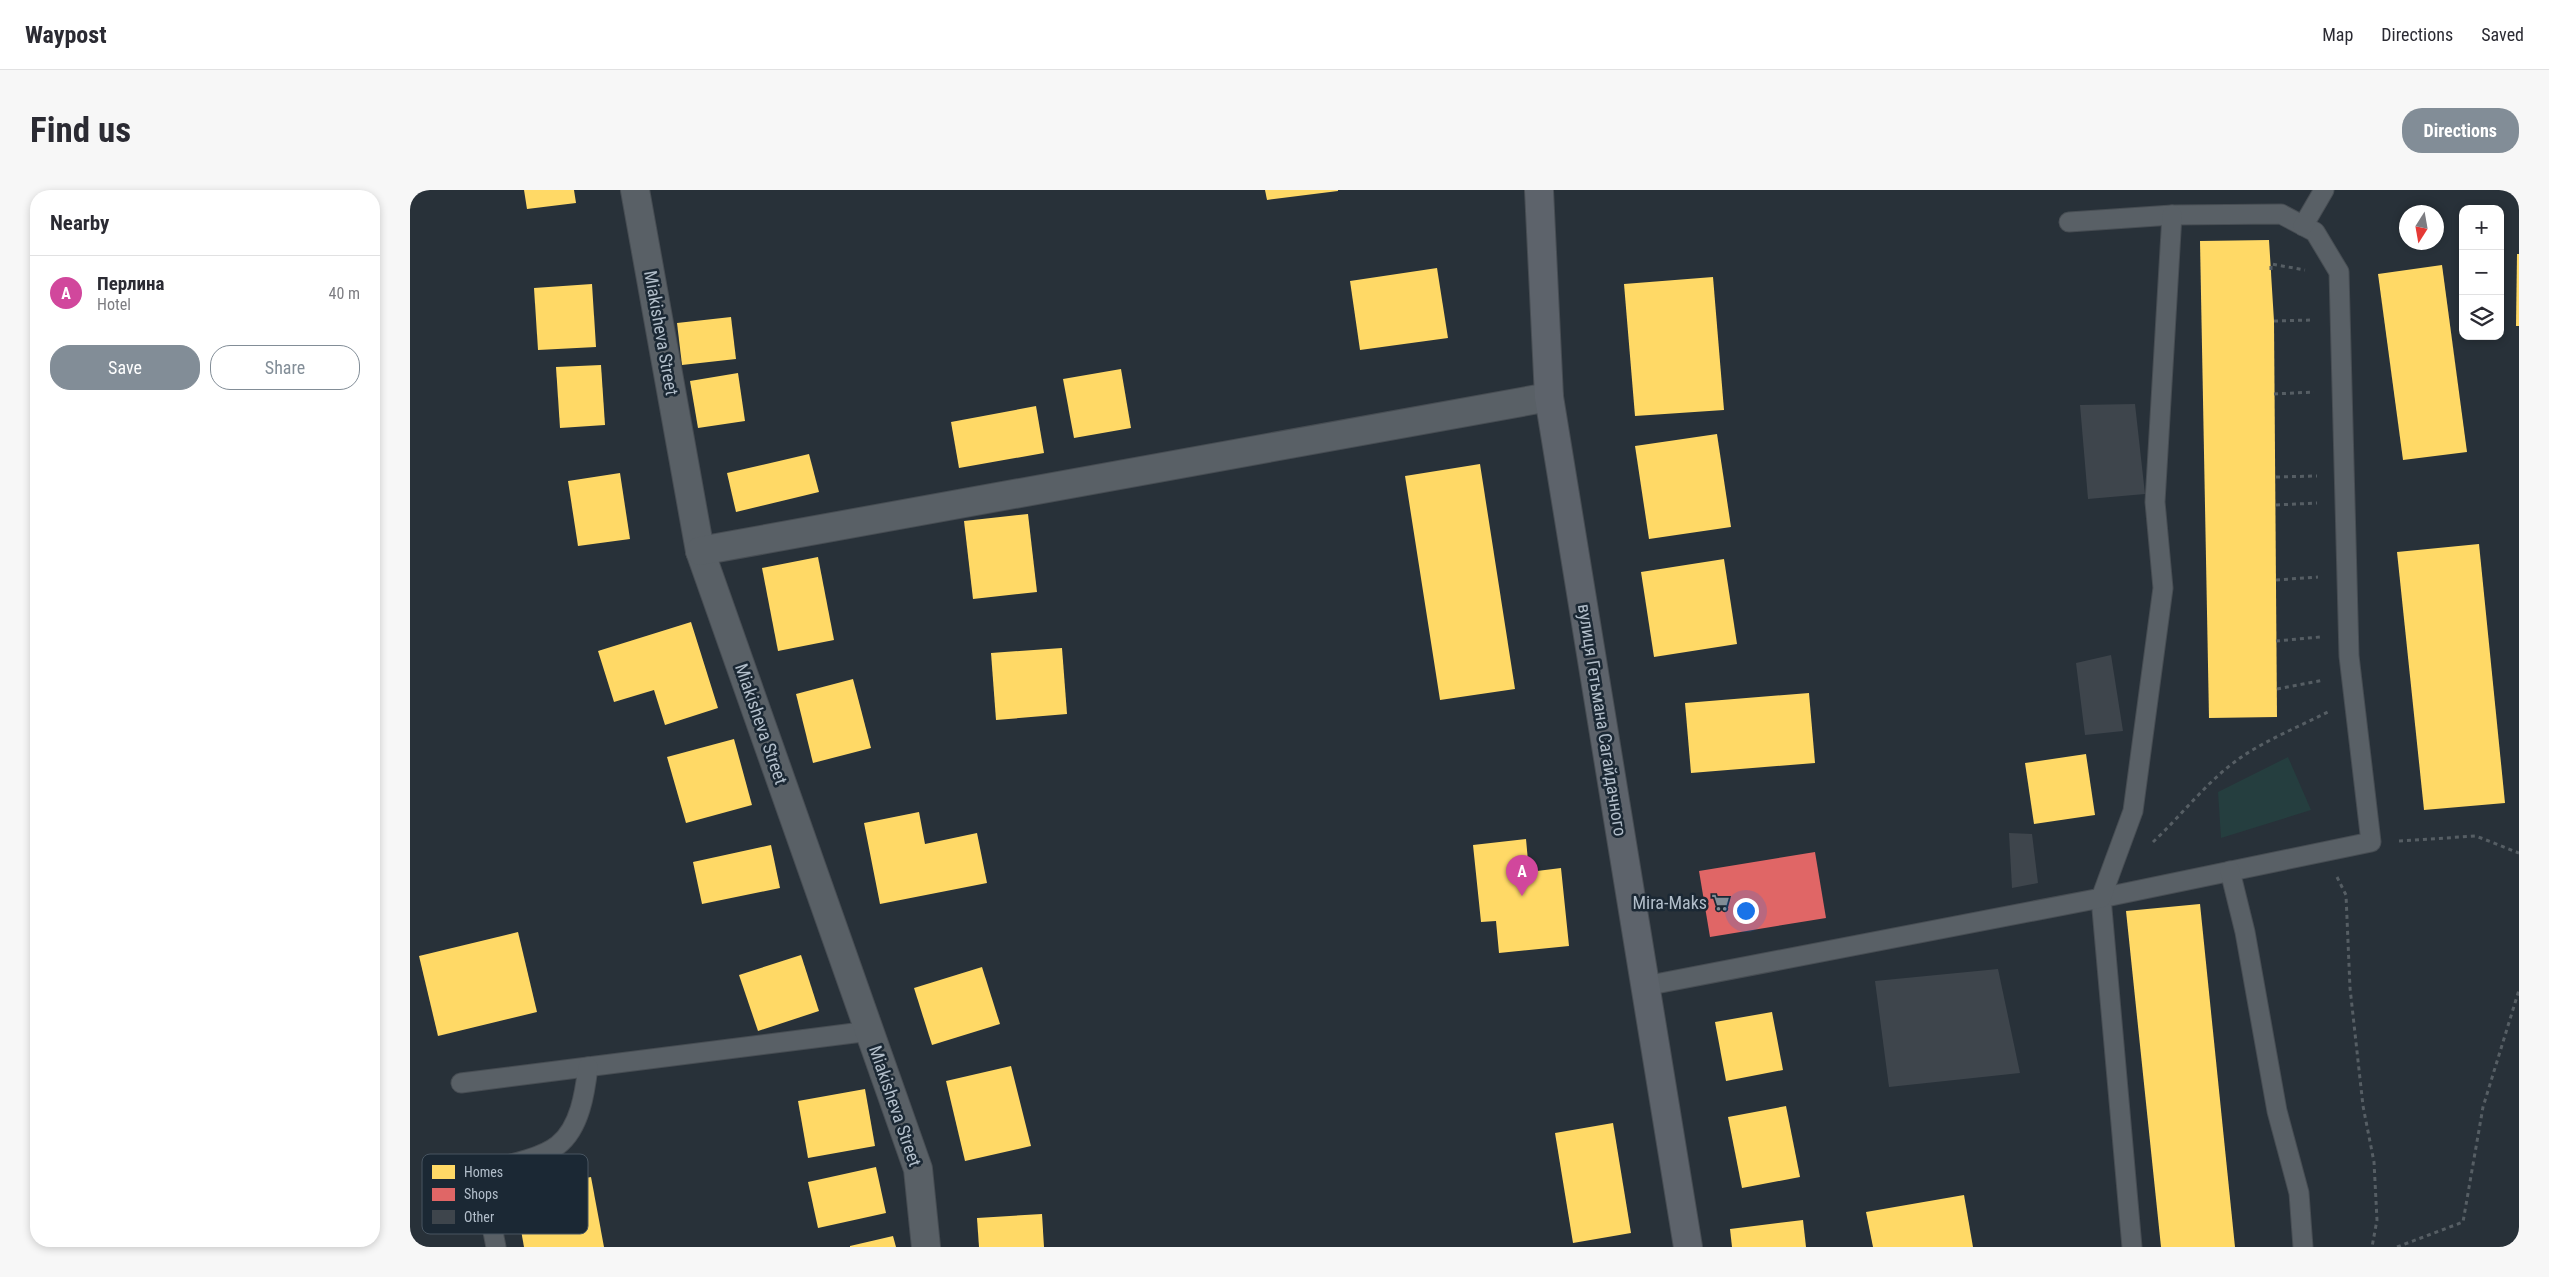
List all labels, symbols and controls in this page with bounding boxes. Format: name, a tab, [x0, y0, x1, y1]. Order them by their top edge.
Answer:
text: Waypost	[25, 21, 107, 49]
text: Map	[2322, 24, 2353, 45]
text: Directions	[2381, 24, 2453, 45]
text: Saved	[2481, 24, 2524, 45]
button: Directions	[2402, 108, 2519, 153]
text: Find us	[30, 110, 131, 151]
north arrow	[2399, 205, 2444, 250]
map controls	[2459, 205, 2504, 340]
button: +	[2459, 205, 2504, 250]
text: Nearby	[50, 211, 109, 235]
button: −	[2459, 250, 2504, 295]
street label: Miakisheva Street	[640, 269, 683, 397]
text: Перлина	[97, 272, 165, 295]
text: A	[61, 284, 71, 303]
text: 40 m	[328, 284, 360, 303]
text: Hotel	[97, 295, 131, 314]
button: layers	[2459, 295, 2504, 340]
button: Save	[50, 345, 200, 390]
button: Share	[210, 345, 360, 390]
street label: вулиця Гетьмана Сагайдачного	[1574, 602, 1631, 837]
street label: Miakisheva Street	[731, 661, 792, 787]
pin: A	[1506, 855, 1538, 896]
place label: Mira-Maks	[1633, 892, 1707, 913]
supermarket icon: Mira-Maks	[1711, 893, 1731, 913]
your location	[1733, 898, 1759, 924]
street label: Miakisheva Street	[865, 1043, 926, 1169]
legend	[422, 1154, 588, 1234]
text: Homes	[464, 1164, 503, 1180]
text: Shops	[464, 1186, 498, 1202]
text: Other	[464, 1209, 494, 1225]

